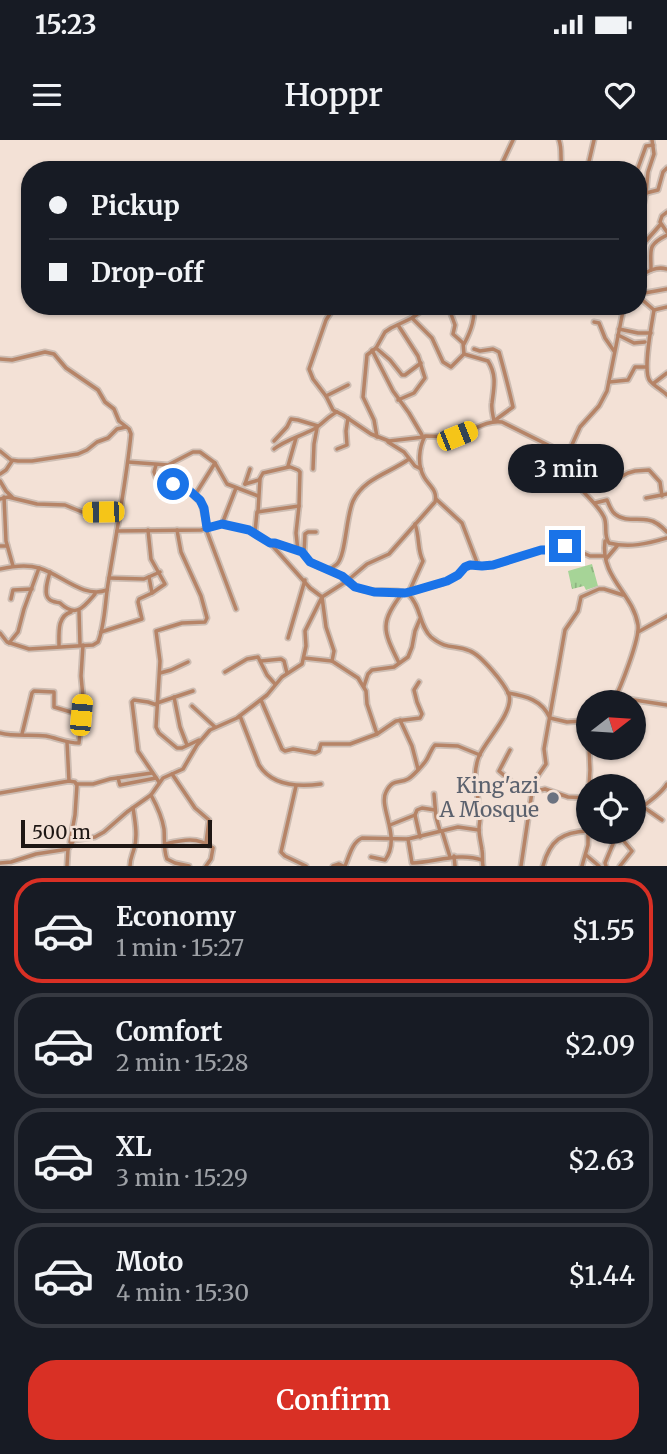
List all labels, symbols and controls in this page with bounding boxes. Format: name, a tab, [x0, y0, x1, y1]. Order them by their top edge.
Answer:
text: 15:23	[35, 8, 97, 41]
text: Hoppr	[284, 75, 383, 115]
icon: menu	[28, 76, 66, 114]
icon: heart	[601, 76, 639, 114]
text: Pickup	[91, 189, 180, 222]
text: Drop-off	[91, 256, 204, 289]
car	[434, 418, 481, 454]
callout: 3 min	[507, 444, 623, 494]
text: 3 min	[534, 454, 598, 483]
route start	[157, 468, 189, 500]
car	[82, 501, 125, 523]
route end	[549, 530, 581, 562]
north arrow	[576, 690, 646, 760]
map controls	[576, 690, 646, 844]
car	[69, 693, 94, 737]
place label: King'azi A Mosque	[439, 772, 539, 823]
button: locate	[576, 774, 646, 844]
marker: King'azi A Mosque	[545, 790, 561, 806]
scale bar	[21, 817, 212, 849]
text: 500 m	[32, 820, 91, 844]
icon: car	[32, 899, 95, 962]
text: Economy	[116, 900, 236, 933]
text: $1.55	[572, 914, 635, 947]
text: 1 min · 15:27	[116, 933, 244, 962]
icon: car	[32, 1014, 95, 1077]
text: Comfort	[116, 1015, 222, 1048]
text: $2.09	[564, 1029, 635, 1062]
text: 2 min · 15:28	[116, 1048, 248, 1077]
icon: car	[32, 1129, 95, 1192]
text: XL	[116, 1130, 152, 1163]
text: $2.63	[568, 1144, 635, 1177]
text: 3 min · 15:29	[116, 1163, 248, 1192]
icon: car	[32, 1244, 95, 1307]
text: Moto	[116, 1245, 183, 1278]
text: $1.44	[568, 1259, 635, 1292]
text: 4 min · 15:30	[116, 1278, 249, 1307]
button: Confirm	[28, 1360, 639, 1440]

